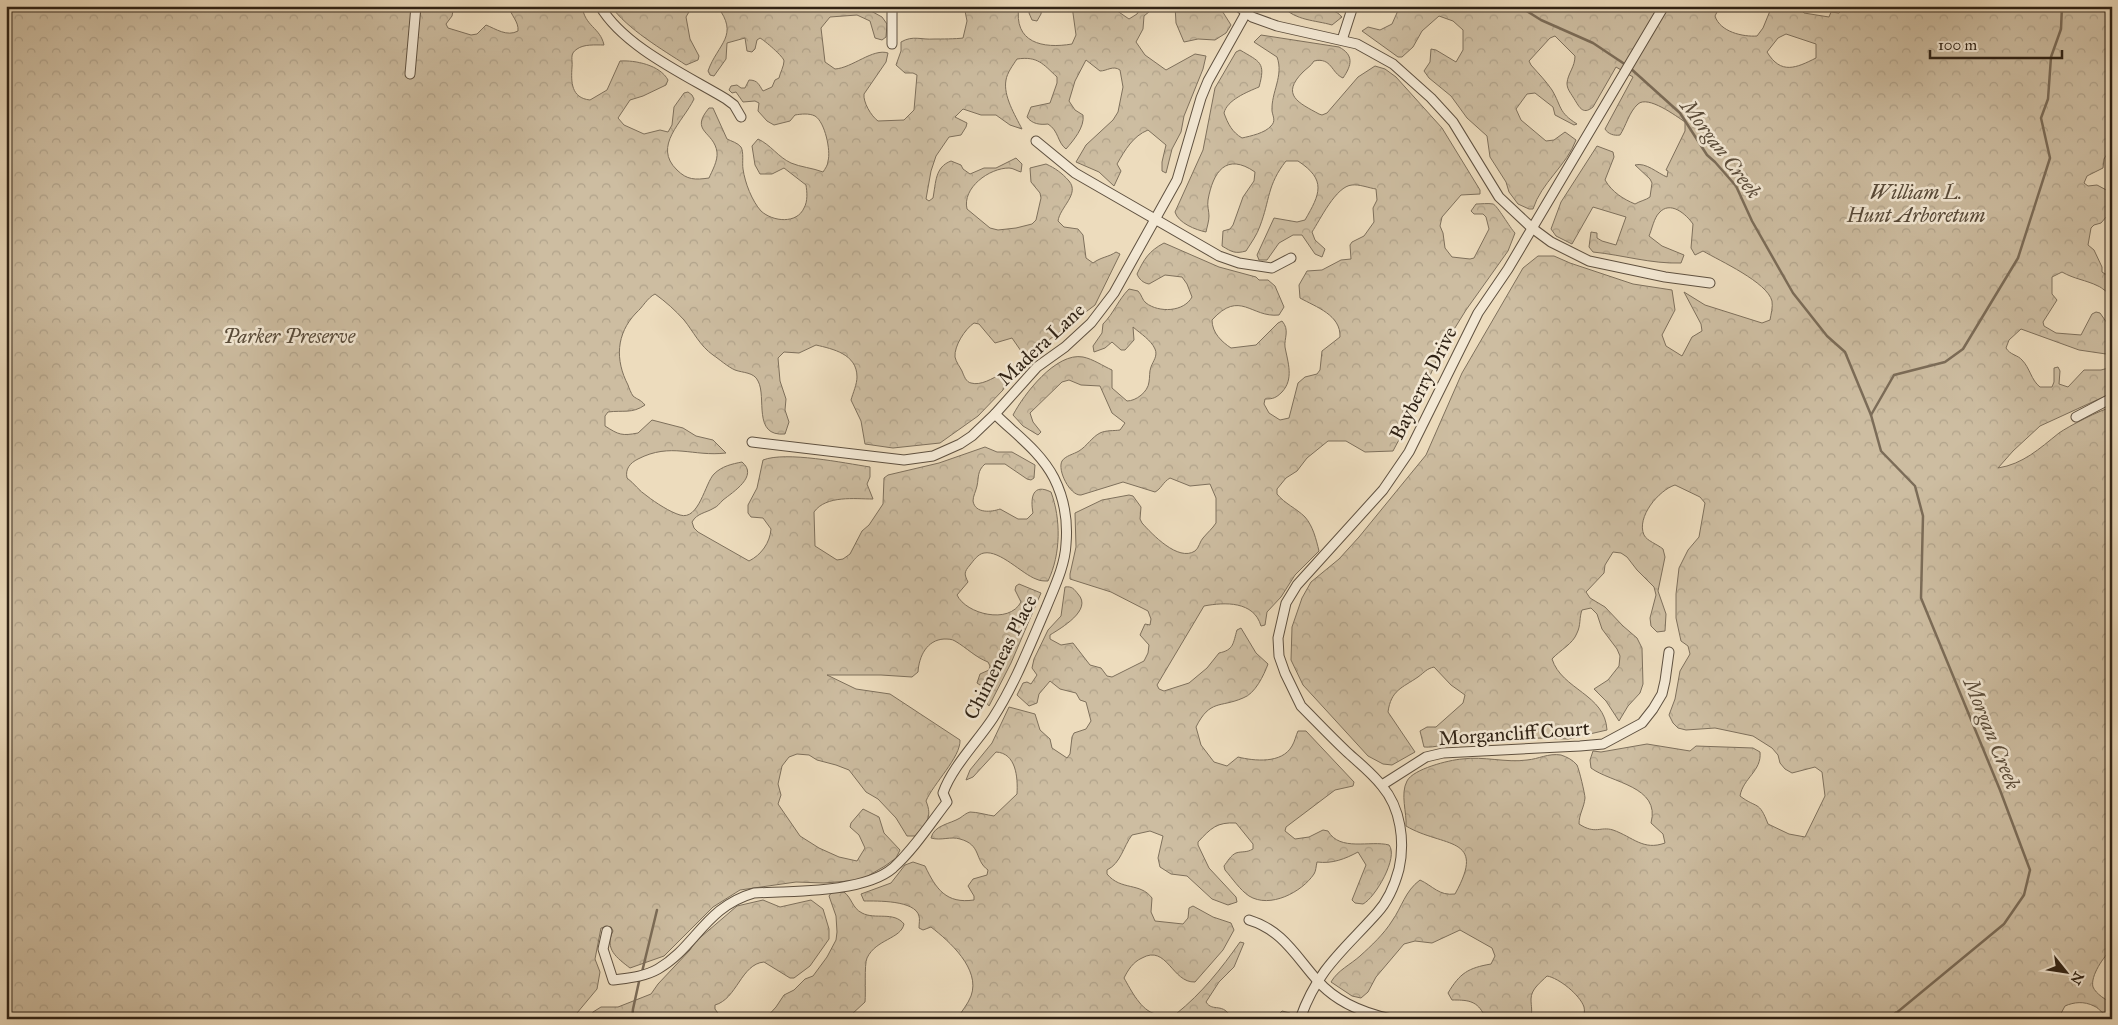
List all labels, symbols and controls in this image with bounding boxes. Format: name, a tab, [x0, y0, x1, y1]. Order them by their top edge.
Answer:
scale bar	[1930, 28, 2063, 60]
text: 100 m	[1938, 36, 1978, 54]
water label: Morgan Creek	[1674, 93, 1767, 204]
park label: William L. Hunt Arboretum	[1846, 180, 1985, 227]
street label: Madera Lane	[993, 298, 1089, 390]
street label: Bayberry Drive	[1384, 322, 1462, 444]
park label: Parker Preserve	[223, 324, 356, 348]
street label: Chimeneas Place	[958, 591, 1042, 723]
water label: Morgan Creek	[1957, 673, 2026, 794]
street label: Morgancliff Court	[1438, 716, 1590, 751]
north arrow	[2040, 948, 2090, 998]
text: N	[2066, 969, 2087, 988]

